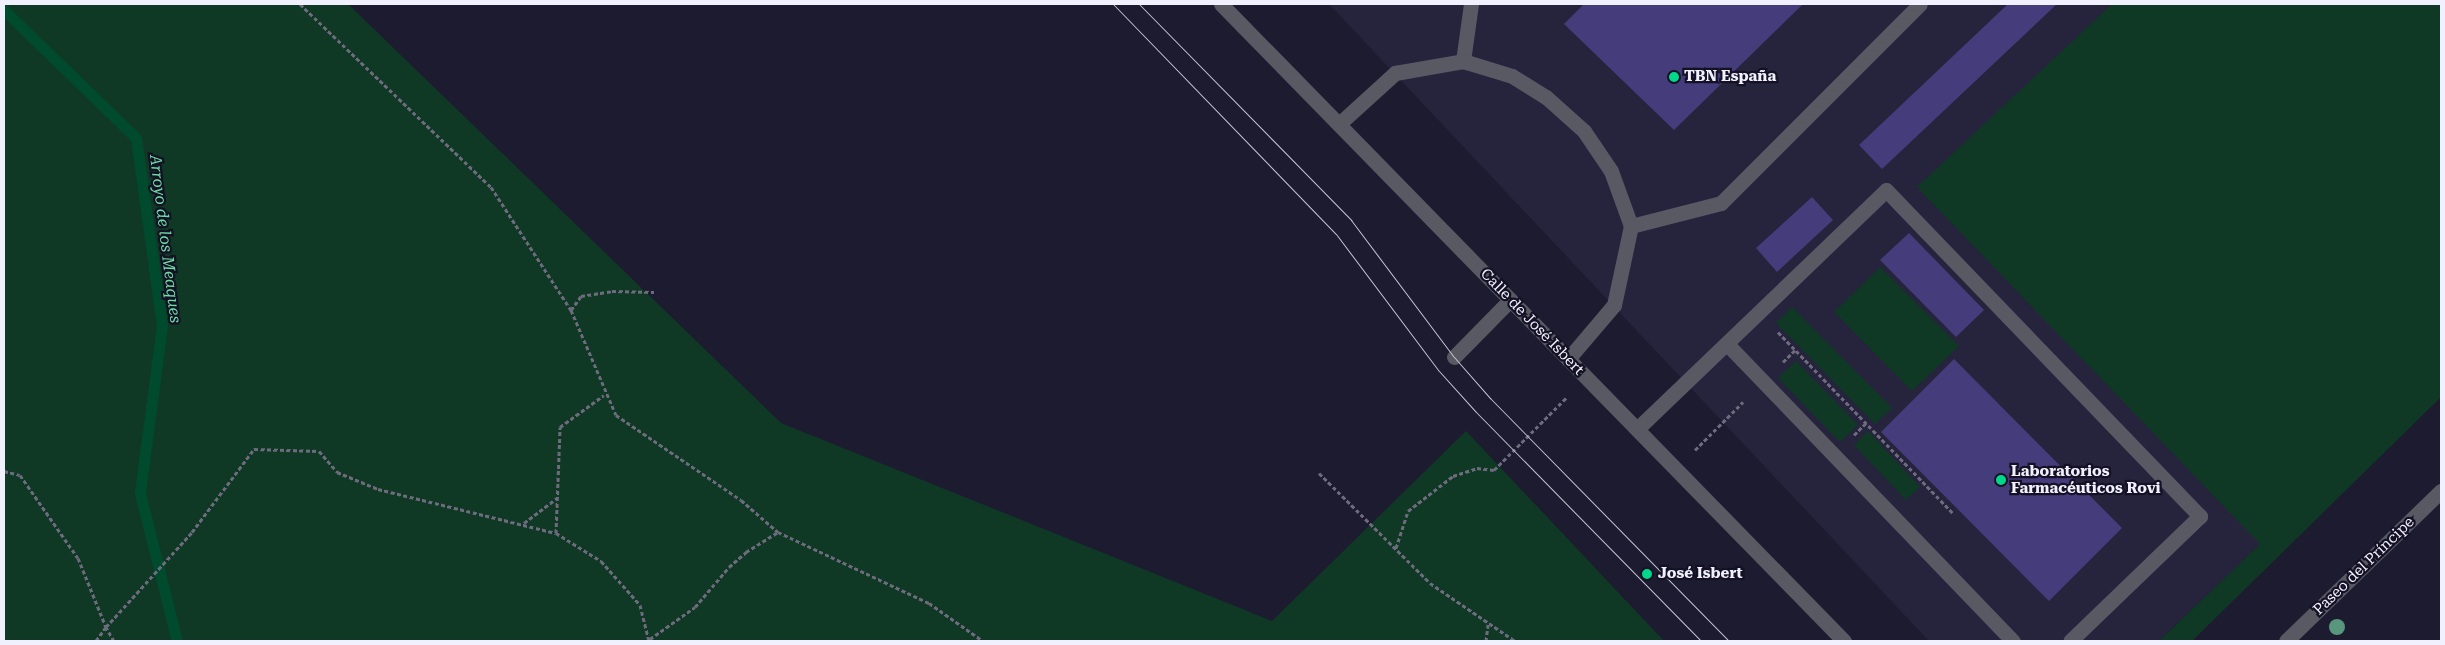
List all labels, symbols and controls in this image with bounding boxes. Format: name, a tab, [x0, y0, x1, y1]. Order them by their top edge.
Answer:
place label: TBN España	[1684, 68, 1776, 86]
marker: TBN España	[1668, 71, 1680, 83]
water label: Arroyo de los Meaques	[145, 154, 185, 324]
street label: Calle de José Isbert	[1477, 265, 1587, 379]
place label: Laboratorios Farmacéuticos Rovi	[2011, 462, 2161, 497]
marker: Laboratorios Farmacéuticos Rovi	[1995, 474, 2007, 486]
street label: Paseo del Príncipe	[2310, 513, 2418, 619]
place label: José Isbert	[1658, 565, 1742, 583]
marker: José Isbert	[1640, 567, 1654, 581]

